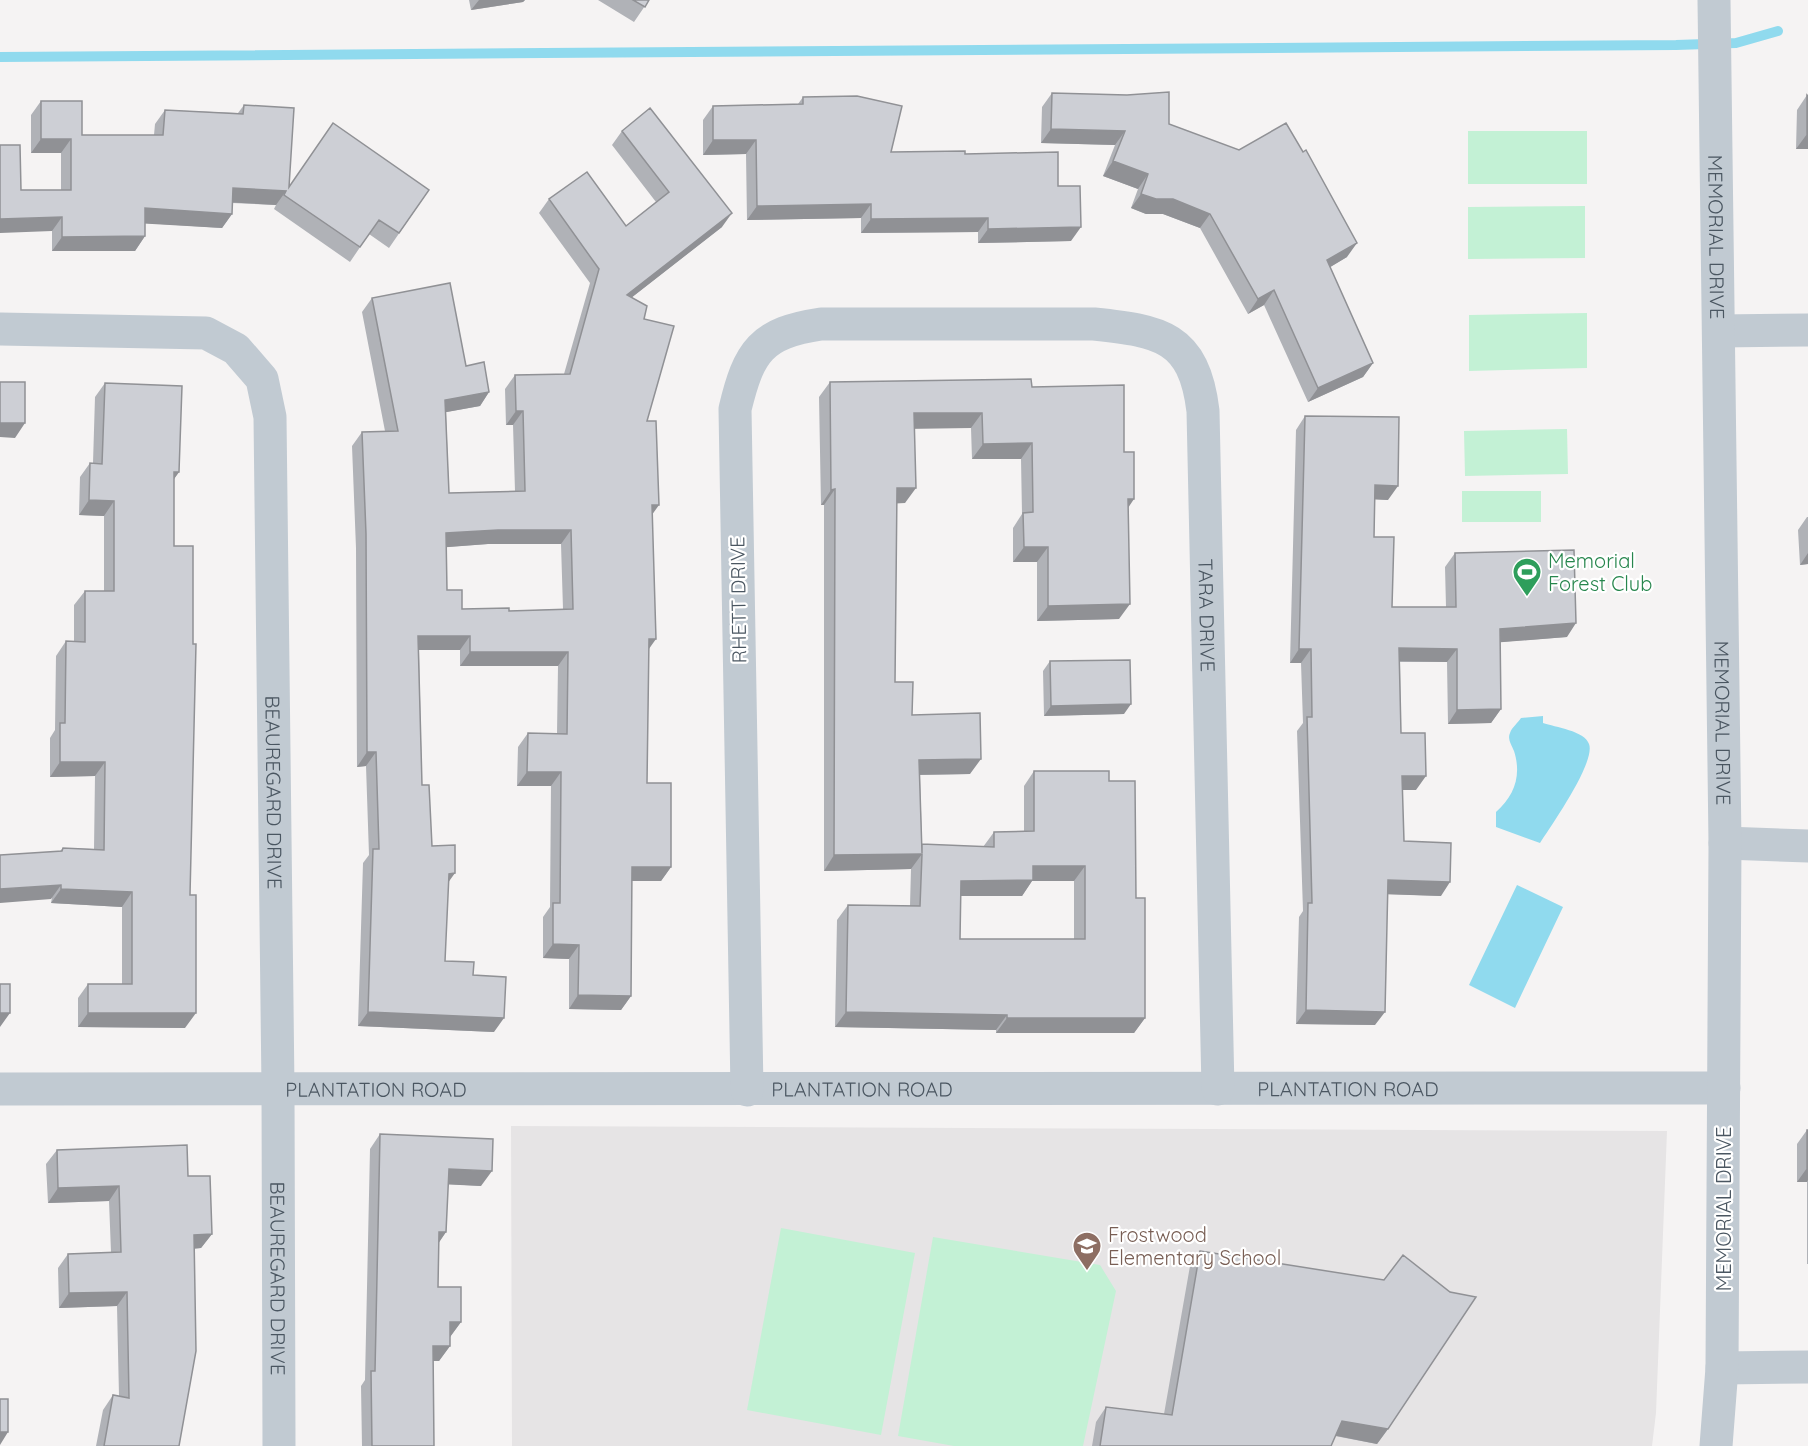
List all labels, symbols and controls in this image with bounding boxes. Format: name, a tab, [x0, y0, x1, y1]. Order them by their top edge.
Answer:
street label: MEMORIAL DRIVE	[1704, 154, 1731, 320]
street label: RHETT DRIVE	[724, 536, 752, 664]
place label: Memorial Forest Club	[1548, 548, 1652, 596]
sports icon: Memorial Forest Club	[1511, 556, 1543, 598]
street label: TARA DRIVE	[1194, 558, 1221, 672]
street label: MEMORIAL DRIVE	[1710, 640, 1737, 805]
street label: BEAUREGARD DRIVE	[261, 695, 288, 889]
street label: PLANTATION ROAD	[285, 1076, 467, 1101]
street label: PLANTATION ROAD	[771, 1076, 953, 1101]
street label: PLANTATION ROAD	[1257, 1076, 1439, 1101]
street label: MEMORIAL DRIVE	[1711, 1127, 1736, 1291]
street label: BEAUREGARD DRIVE	[266, 1181, 291, 1375]
place label: Frostwood Elementary School	[1108, 1222, 1281, 1270]
school or university icon: Frostwood Elementary School	[1071, 1230, 1103, 1272]

